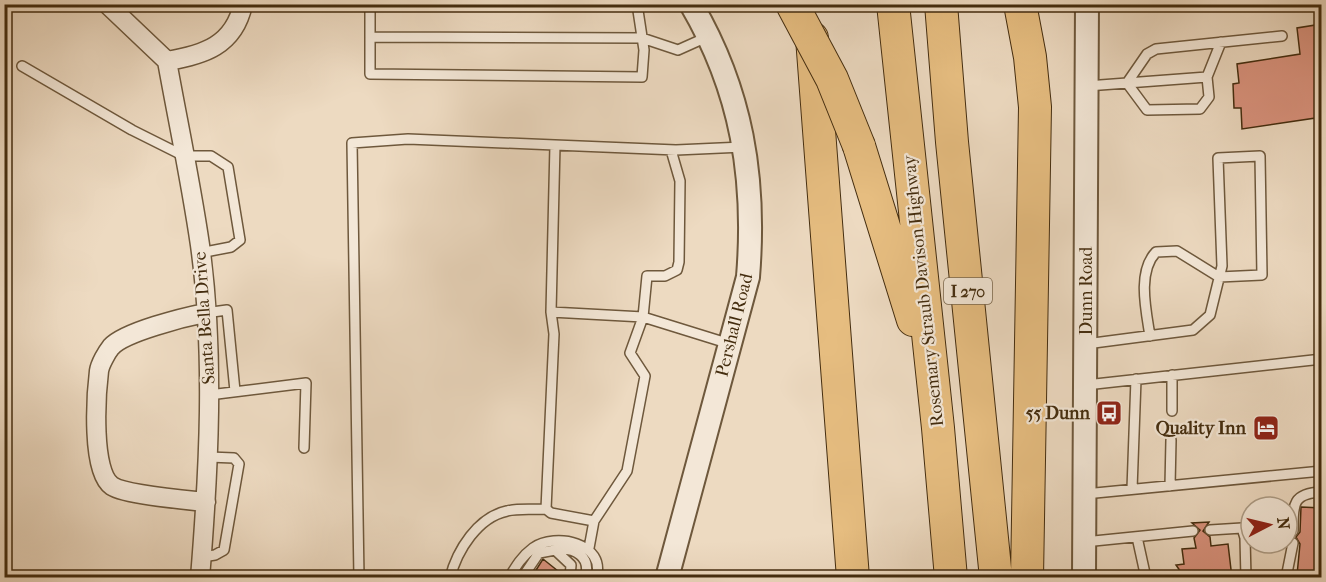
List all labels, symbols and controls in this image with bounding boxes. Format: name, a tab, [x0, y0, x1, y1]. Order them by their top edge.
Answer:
street label: Rosemary Straub Davison Highway	[899, 153, 948, 428]
street label: Dunn Road	[1076, 246, 1097, 335]
street label: Santa Bella Drive	[189, 251, 220, 385]
street label: Pershall Road	[711, 271, 758, 379]
road number: I 270	[944, 278, 992, 304]
bus stop icon: 55 Dunn	[1094, 398, 1124, 428]
place label: 55 Dunn	[1026, 403, 1091, 424]
hotel icon: Quality Inn	[1251, 413, 1281, 443]
place label: Quality Inn	[1156, 418, 1247, 439]
north arrow	[1239, 495, 1299, 555]
text: N	[1273, 516, 1294, 531]

